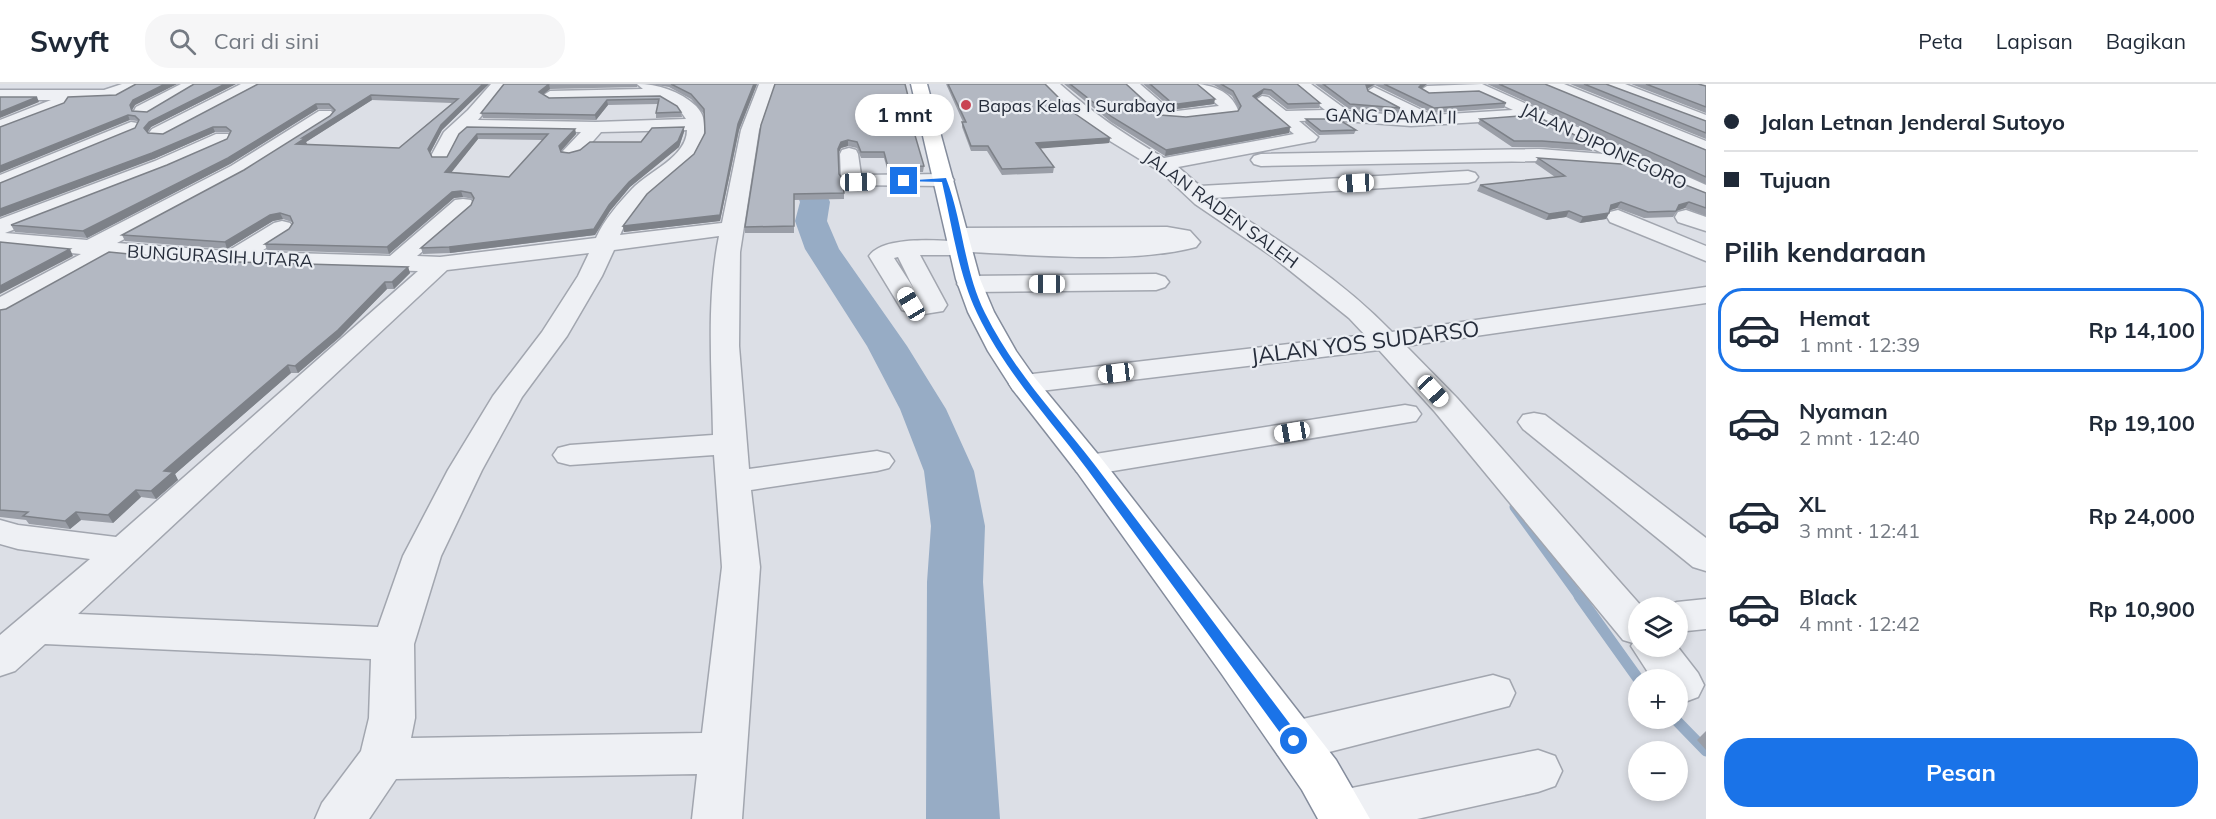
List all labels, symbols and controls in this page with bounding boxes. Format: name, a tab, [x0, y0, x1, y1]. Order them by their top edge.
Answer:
search box	[145, 14, 565, 68]
text: Swyft	[30, 24, 109, 59]
icon: search	[166, 25, 199, 58]
text: Cari di sini	[214, 27, 319, 55]
text: Peta	[1918, 28, 1963, 54]
text: Lapisan	[1996, 28, 2073, 54]
text: Bagikan	[2106, 28, 2186, 54]
callout: 1 mnt	[854, 94, 954, 136]
place label: Bapas Kelas I Surabaya	[978, 94, 1176, 117]
street label: JALAN DIPONEGORO	[1517, 97, 1691, 195]
marker: Bapas Kelas I Surabaya	[959, 98, 973, 112]
text: 1 mnt	[877, 102, 932, 127]
street label: GANG DAMAI II	[1325, 103, 1457, 129]
text: Jalan Letnan Jenderal Sutoyo	[1760, 108, 2065, 136]
street label: JALAN RADEN SALEH	[1139, 145, 1303, 273]
text: Tujuan	[1760, 166, 1831, 194]
route end	[890, 167, 917, 194]
car	[840, 173, 876, 191]
car	[1338, 173, 1374, 193]
text: Pilih kendaraan	[1724, 235, 1926, 269]
street label: BUNGURASIH UTARA	[126, 240, 314, 272]
car	[1029, 275, 1065, 293]
car	[894, 284, 928, 324]
icon: car	[1727, 303, 1781, 357]
text: Hemat	[1799, 304, 1870, 332]
street label: JALAN YOS SUDARSO	[1249, 314, 1481, 370]
text: Rp 14,100	[2088, 316, 2195, 344]
text: 1 mnt · 12:39	[1799, 332, 1920, 357]
car	[1097, 362, 1135, 384]
car	[1414, 372, 1452, 410]
icon: car	[1727, 396, 1781, 450]
text: Nyaman	[1799, 397, 1888, 425]
text: Rp 19,100	[2088, 409, 2195, 437]
car	[1273, 420, 1311, 444]
text: 2 mnt · 12:40	[1799, 425, 1920, 450]
icon: car	[1727, 489, 1781, 543]
text: XL	[1799, 490, 1826, 518]
text: Rp 24,000	[2088, 502, 2195, 530]
text: 3 mnt · 12:41	[1799, 518, 1920, 543]
icon: car	[1727, 582, 1781, 636]
text: Black	[1799, 583, 1857, 611]
text: Rp 10,900	[2088, 595, 2195, 623]
map controls	[1628, 597, 1688, 801]
button: layers	[1628, 597, 1688, 657]
text: 4 mnt · 12:42	[1799, 611, 1920, 636]
button: +	[1628, 669, 1688, 729]
route start	[1280, 727, 1307, 754]
button: Pesan	[1724, 738, 2198, 807]
button: −	[1628, 741, 1688, 801]

